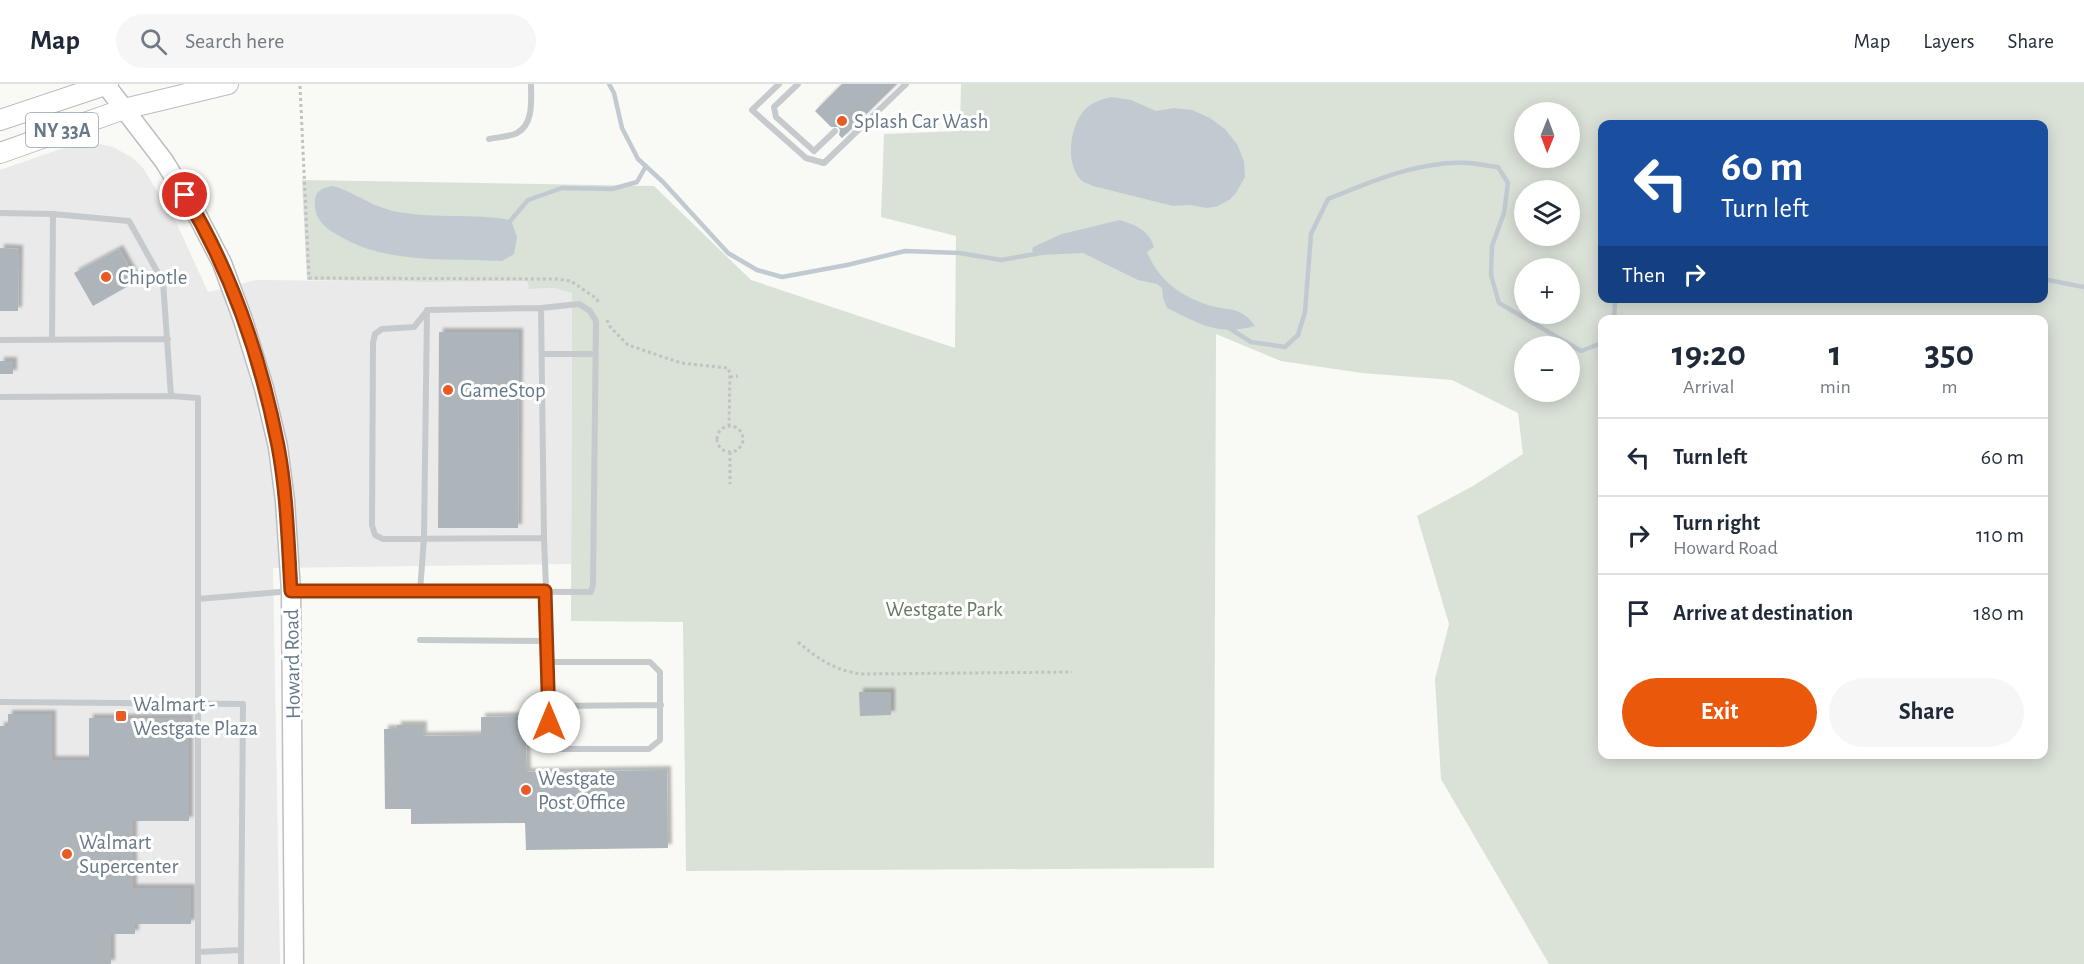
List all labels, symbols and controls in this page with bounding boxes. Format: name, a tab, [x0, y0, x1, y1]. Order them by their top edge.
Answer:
search box	[116, 14, 536, 68]
icon: search	[137, 25, 170, 58]
text: Map	[30, 27, 80, 55]
text: Search here	[185, 30, 284, 52]
text: Map	[1854, 31, 1890, 52]
text: Layers	[1923, 31, 1974, 52]
text: Share	[2007, 31, 2054, 52]
north arrow	[1514, 102, 1580, 168]
map controls	[1514, 102, 1580, 402]
place label: Splash Car Wash	[854, 111, 988, 132]
road number: NY 33A	[26, 113, 98, 147]
marker: Splash Car Wash	[835, 114, 849, 128]
icon: left	[1622, 144, 1700, 222]
text: 60 m	[1721, 146, 1803, 188]
pin	[159, 169, 210, 220]
icon: arrive	[168, 178, 201, 211]
button: layers	[1514, 180, 1580, 246]
text: Turn left	[1721, 195, 1809, 222]
button: +	[1514, 258, 1580, 324]
icon: right	[1678, 258, 1711, 291]
text: Then	[1622, 264, 1666, 286]
place label: Chipotle	[118, 267, 188, 288]
marker: Chipotle	[99, 270, 113, 284]
button: −	[1514, 336, 1580, 402]
text: 19:20	[1672, 336, 1746, 372]
text: 1	[1829, 336, 1842, 372]
text: 350	[1925, 336, 1974, 372]
text: Arrival	[1683, 377, 1735, 397]
text: min	[1820, 377, 1851, 397]
text: m	[1941, 377, 1957, 397]
place label: GameStop	[460, 380, 546, 401]
marker: GameStop	[441, 383, 455, 397]
icon: left	[1622, 441, 1655, 474]
text: Turn left	[1673, 446, 1747, 468]
text: 60 m	[1981, 446, 2024, 468]
text: Turn right	[1673, 512, 1760, 534]
icon: right	[1622, 519, 1655, 552]
text: 110 m	[1976, 524, 2024, 546]
text: Howard Road	[1673, 538, 1778, 558]
icon: arrive	[1622, 597, 1655, 630]
park label: Westgate Park	[885, 599, 1003, 620]
text: Arrive at destination	[1673, 602, 1853, 624]
text: 180 m	[1973, 602, 2024, 624]
street label: Howard Road	[281, 609, 304, 719]
button: Exit	[1622, 678, 1817, 747]
button: Share	[1829, 678, 2024, 747]
position arrow	[517, 690, 581, 754]
place label: Walmart - Westgate Plaza	[133, 694, 258, 739]
marker: Walmart - Westgate Plaza	[114, 709, 128, 723]
place label: Westgate Post Office	[538, 768, 625, 813]
marker: Westgate Post Office	[519, 783, 533, 797]
place label: Walmart Supercenter	[79, 832, 178, 877]
marker: Walmart Supercenter	[60, 847, 74, 861]

